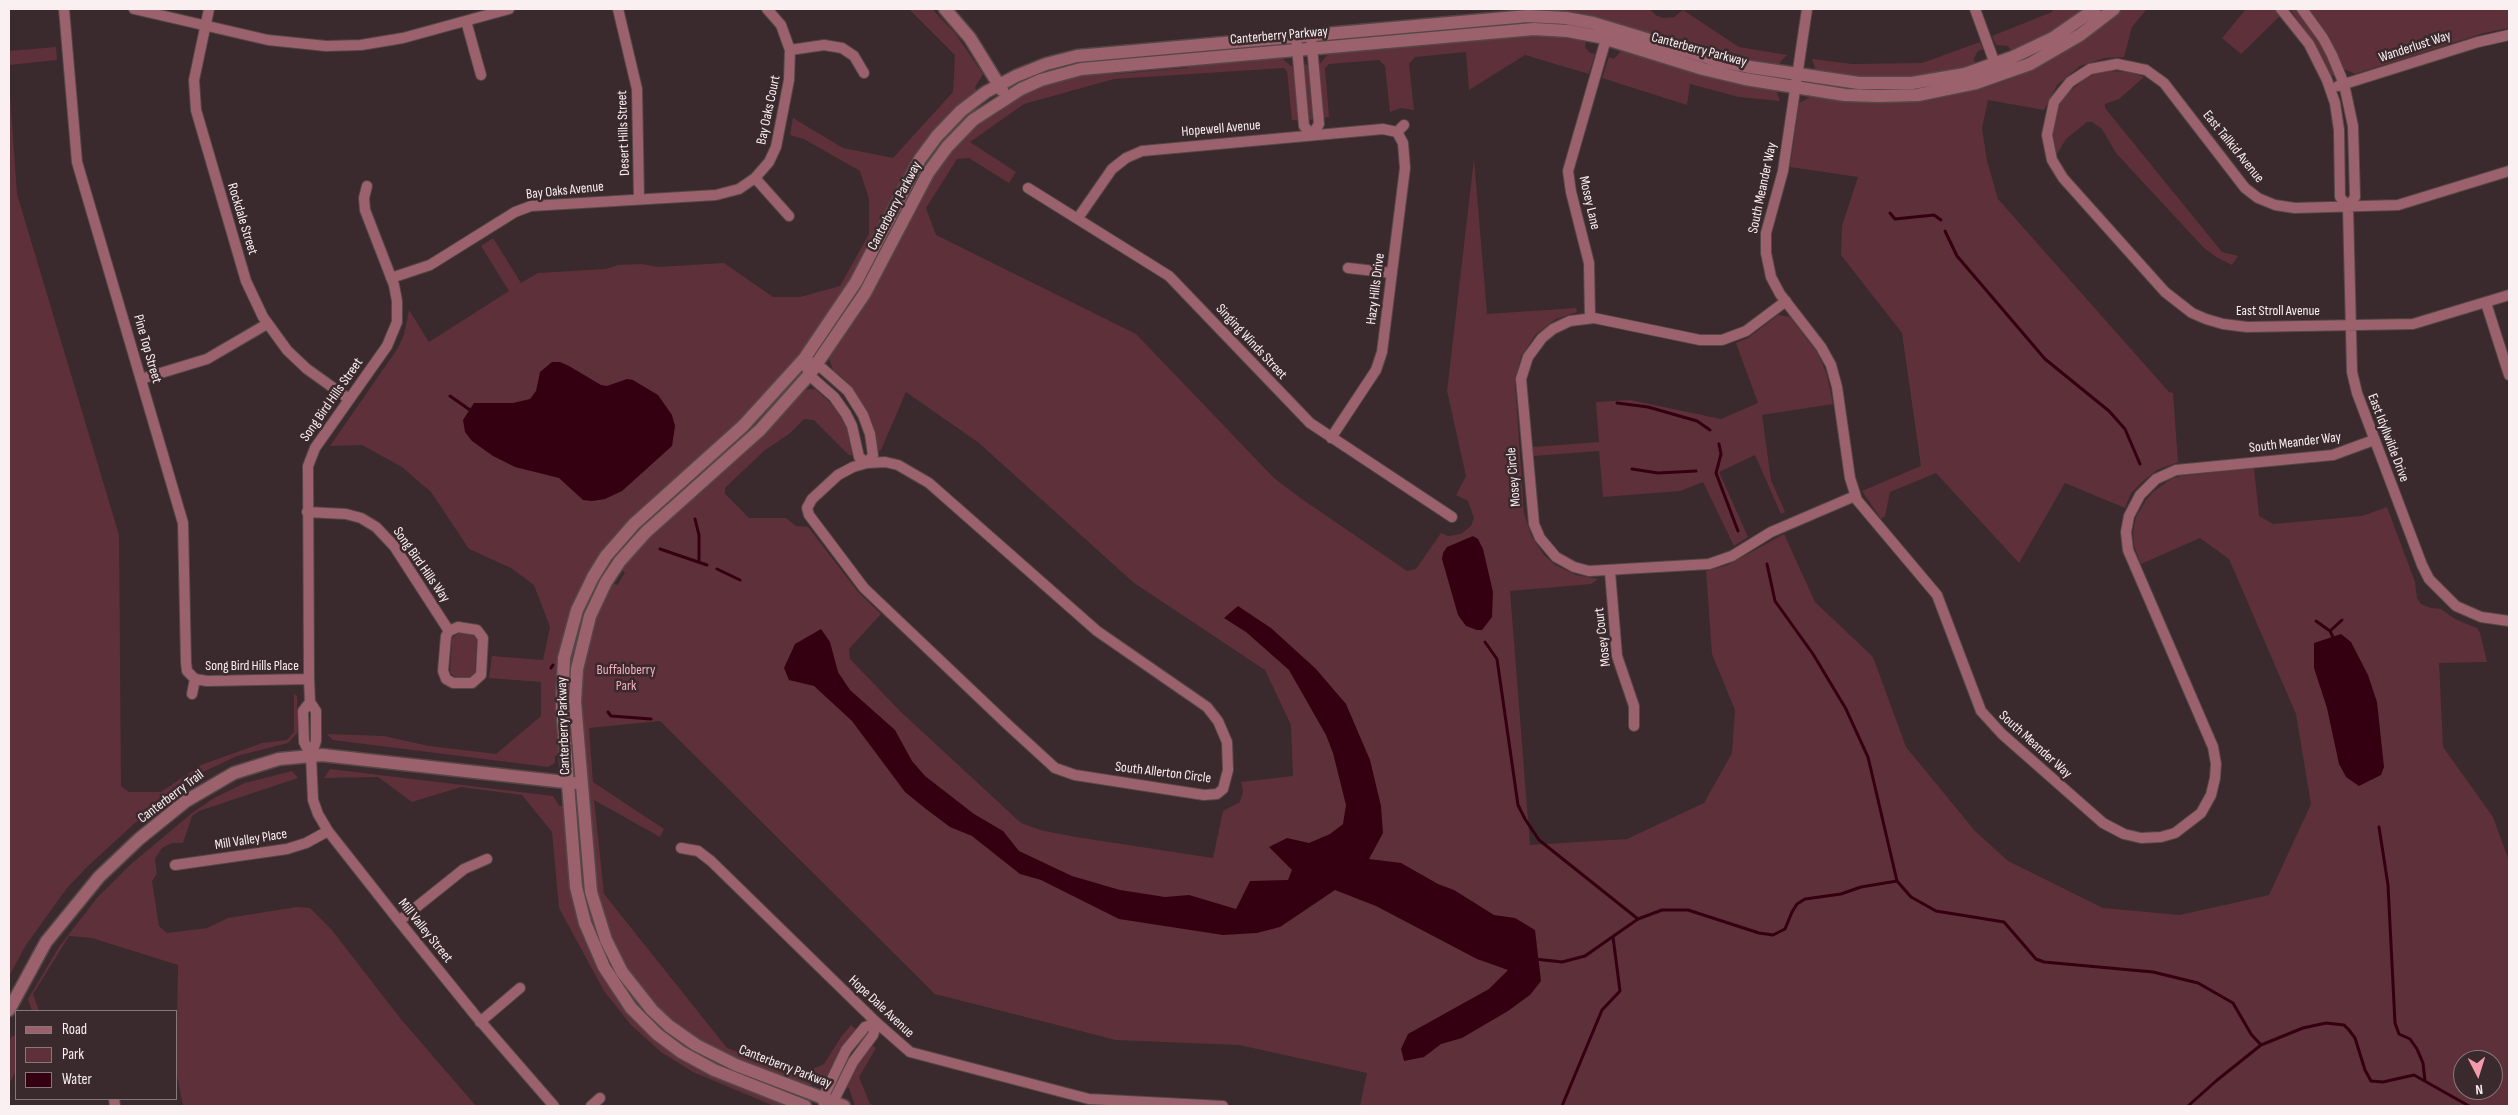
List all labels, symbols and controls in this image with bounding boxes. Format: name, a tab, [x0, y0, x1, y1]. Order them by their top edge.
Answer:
street label: Canterberry Parkway	[1229, 23, 1329, 49]
street label: Wanderlust Way	[2377, 27, 2453, 67]
street label: Canterberry Parkway	[1650, 29, 1748, 71]
street label: Bay Oaks Court	[753, 74, 785, 146]
street label: Desert Hills Street	[614, 90, 634, 176]
street label: East Tallkid Avenue	[2199, 107, 2267, 187]
street label: Hopewell Avenue	[1181, 117, 1261, 141]
street label: South Meander Way	[1745, 141, 1781, 235]
street label: Canterberry Parkway	[865, 159, 925, 253]
street label: Mosey Lane	[1575, 175, 1603, 231]
street label: Bay Oaks Avenue	[525, 179, 605, 203]
street label: Rockdale Street	[223, 181, 261, 257]
street label: Hazy Hills Drive	[1363, 252, 1389, 326]
street label: Singing Winds Street	[1212, 301, 1290, 383]
street label: East Stroll Avenue	[2236, 303, 2320, 319]
street label: Pine Top Street	[129, 313, 165, 385]
street label: Song Bird Hills Street	[297, 355, 367, 445]
street label: East Idyllwilde Drive	[2364, 392, 2412, 484]
street label: South Meander Way	[2248, 429, 2342, 457]
street label: Mosey Circle	[1503, 447, 1525, 507]
street label: Song Bird Hills Way	[389, 524, 453, 606]
street label: Mosey Court	[1591, 607, 1615, 667]
street label: Song Bird Hills Place	[205, 658, 299, 674]
park label: Buffaloberry Park	[597, 662, 655, 694]
street label: Canterberry Parkway	[554, 677, 574, 775]
street label: South Meander Way	[1995, 708, 2075, 782]
street label: South Allerton Circle	[1114, 759, 1212, 787]
street label: Canterberry Trail	[135, 767, 207, 827]
street label: Mill Valley Place	[214, 826, 288, 854]
street label: Mill Valley Street	[394, 896, 456, 966]
street label: Hope Dale Avenue	[845, 972, 917, 1042]
legend	[15, 1010, 178, 1100]
text: Road	[62, 1020, 87, 1039]
street label: Canterberry Parkway	[736, 1042, 834, 1092]
text: Park	[62, 1045, 84, 1064]
north arrow	[2453, 1050, 2503, 1100]
text: Water	[62, 1070, 92, 1089]
text: N	[2475, 1081, 2484, 1098]

